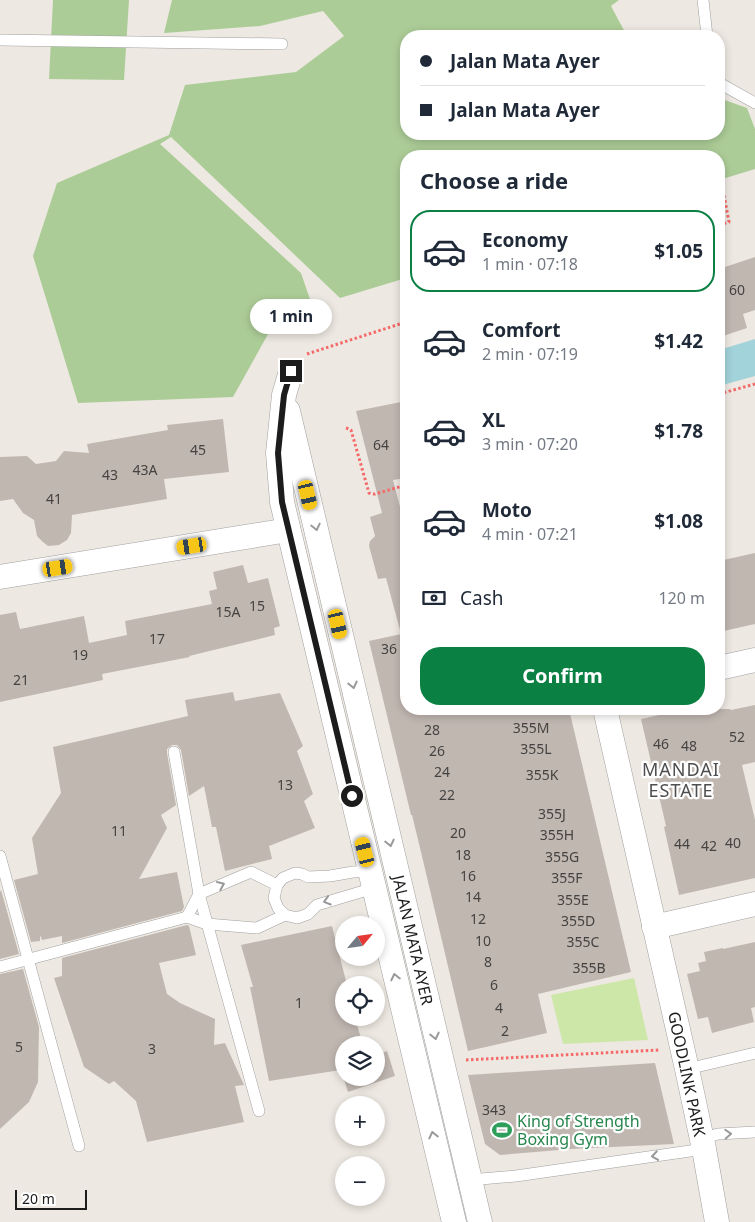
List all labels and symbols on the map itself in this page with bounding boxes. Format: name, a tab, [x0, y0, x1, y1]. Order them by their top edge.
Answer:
house number: 60	[729, 280, 745, 299]
callout: 1 min	[250, 298, 332, 334]
route end	[280, 360, 302, 382]
house number: 64	[373, 435, 389, 454]
house number: 45	[190, 440, 206, 459]
house number: 43A	[133, 460, 158, 479]
house number: 43	[102, 465, 118, 484]
car	[297, 479, 318, 511]
house number: 41	[46, 489, 62, 508]
one-way arrow	[310, 523, 321, 531]
car	[176, 536, 207, 556]
car	[42, 558, 73, 578]
house number: 15	[249, 596, 265, 615]
house number: 15A	[216, 602, 241, 621]
car	[327, 608, 348, 640]
house number: 17	[149, 629, 165, 648]
house number: 36	[381, 639, 397, 658]
house number: 19	[72, 645, 88, 664]
house number: 21	[13, 670, 29, 689]
one-way arrow	[347, 681, 358, 690]
house number: 355M	[513, 718, 549, 737]
house number: 28	[424, 720, 440, 739]
house number: 52	[729, 727, 745, 746]
house number: 46	[653, 734, 669, 753]
house number: 48	[681, 736, 697, 755]
house number: 355L	[520, 739, 552, 758]
house number: 26	[429, 741, 445, 760]
district label: MANDAI ESTATE	[642, 757, 720, 802]
house number: 24	[434, 762, 450, 781]
house number: 355K	[526, 765, 559, 784]
house number: 13	[277, 775, 293, 794]
route start	[341, 785, 363, 807]
house number: 22	[439, 785, 455, 804]
house number: 355J	[538, 804, 566, 823]
house number: 11	[111, 821, 127, 840]
house number: 20	[450, 823, 466, 842]
house number: 355H	[540, 825, 574, 844]
house number: 40	[725, 833, 741, 852]
house number: 44	[674, 834, 690, 853]
car	[354, 836, 375, 868]
house number: 42	[701, 836, 717, 855]
one-way arrow	[384, 839, 395, 848]
house number: 18	[455, 845, 471, 864]
house number: 355G	[545, 847, 579, 866]
house number: 16	[460, 866, 476, 885]
house number: 355F	[551, 868, 583, 887]
street label: JALAN MATA AYER	[387, 871, 439, 1007]
one-way arrow	[216, 881, 225, 892]
house number: 14	[465, 887, 481, 906]
house number: 355E	[557, 890, 589, 909]
one-way arrow	[324, 896, 332, 906]
house number: 12	[470, 909, 486, 928]
house number: 355D	[561, 911, 595, 930]
north arrow	[335, 916, 385, 966]
house number: 10	[475, 931, 491, 950]
house number: 355C	[567, 932, 600, 951]
house number: 8	[484, 952, 492, 971]
house number: 355B	[572, 958, 606, 977]
one-way arrow	[390, 973, 401, 982]
house number: 6	[490, 975, 498, 994]
house number: 1	[295, 993, 303, 1012]
house number: 4	[495, 998, 503, 1017]
street label: GOODLINK PARK	[663, 1009, 711, 1139]
house number: 2	[501, 1021, 509, 1040]
one-way arrow	[429, 1031, 440, 1040]
house number: 5	[15, 1037, 23, 1056]
house number: 3	[148, 1039, 156, 1058]
house number: 343	[482, 1100, 506, 1119]
place label: King of Strength Boxing Gym	[517, 1110, 640, 1150]
sports icon: King of Strength Boxing Gym	[491, 1119, 513, 1141]
one-way arrow	[724, 1128, 732, 1139]
one-way arrow	[428, 1131, 439, 1140]
one-way arrow	[651, 1150, 659, 1161]
scale bar	[15, 1187, 88, 1210]

